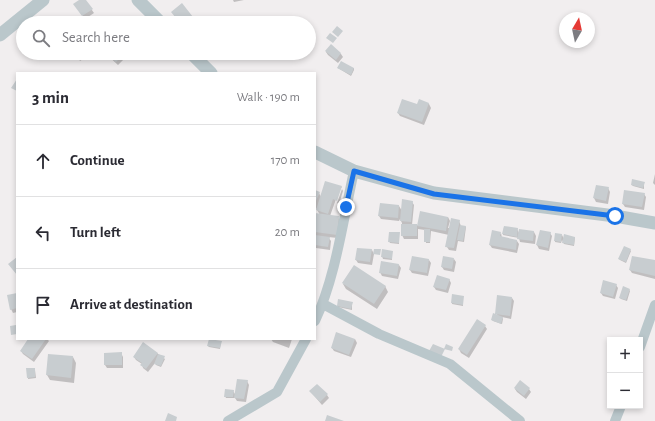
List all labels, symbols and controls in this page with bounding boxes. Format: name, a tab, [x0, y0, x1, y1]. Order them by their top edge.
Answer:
north arrow	[559, 12, 595, 48]
search box	[16, 16, 316, 60]
icon: search	[30, 27, 52, 49]
text: Search here	[62, 30, 130, 45]
text: 3 min	[32, 89, 69, 106]
text: Walk · 190 m	[237, 91, 300, 104]
icon: ahead	[32, 150, 54, 172]
text: Continue	[70, 153, 125, 168]
text: 170 m	[271, 154, 300, 167]
route end	[337, 198, 355, 216]
route start	[606, 207, 624, 225]
icon: left	[32, 222, 54, 244]
text: Turn left	[70, 225, 121, 240]
text: 20 m	[275, 226, 300, 239]
icon: arrive	[32, 294, 54, 316]
text: Arrive at destination	[70, 297, 193, 312]
map controls	[607, 337, 643, 409]
button: +	[607, 337, 643, 373]
button: −	[607, 373, 643, 409]

